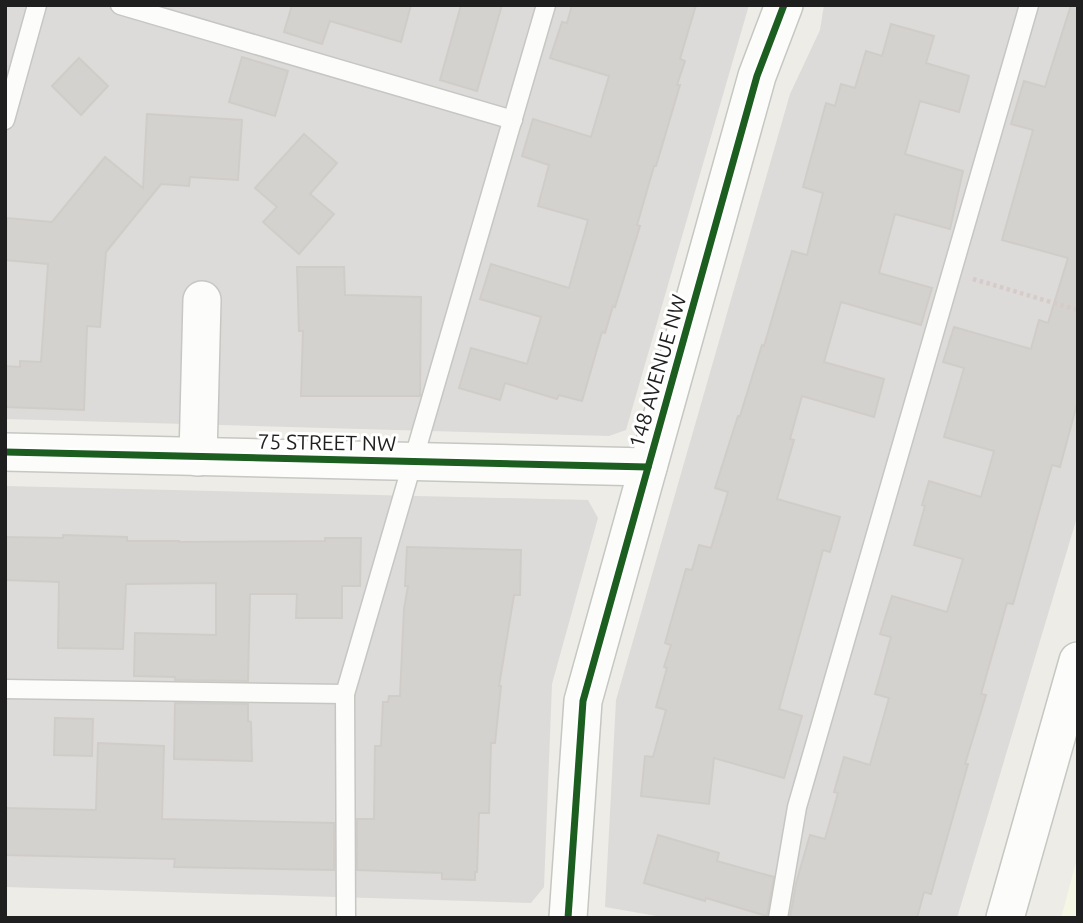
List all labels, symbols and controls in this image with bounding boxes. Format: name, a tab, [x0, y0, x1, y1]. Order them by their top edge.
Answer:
street label: 148 AVENUE NW	[624, 292, 690, 450]
street label: 75 STREET NW	[257, 429, 397, 455]

